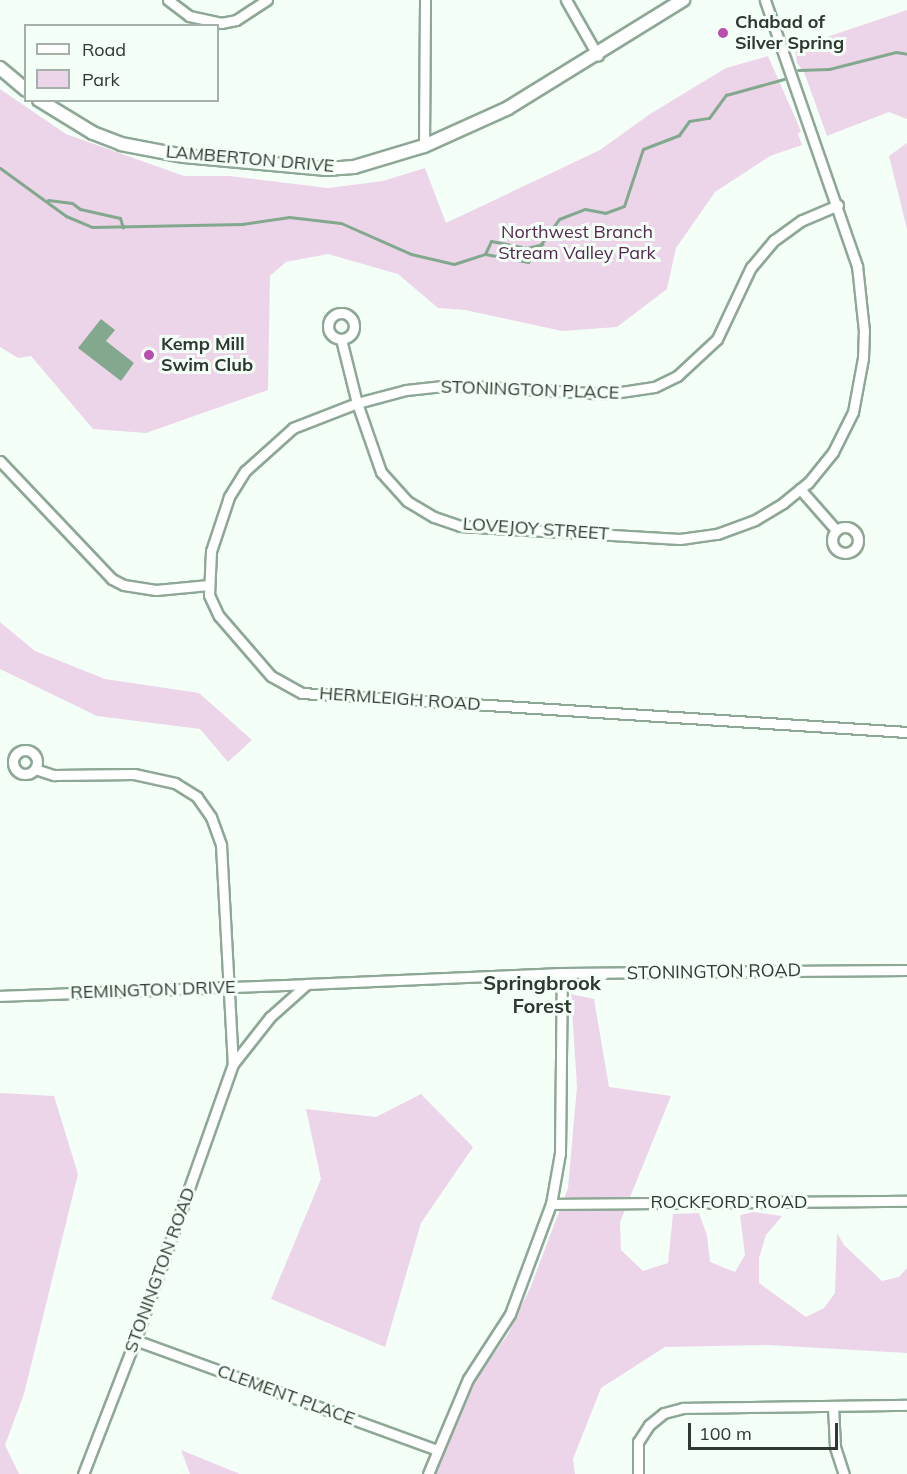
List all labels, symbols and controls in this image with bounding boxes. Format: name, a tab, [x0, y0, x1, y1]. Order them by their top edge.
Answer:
place label: Chabad of Silver Spring	[735, 12, 844, 54]
legend	[24, 24, 219, 102]
marker: Chabad of Silver Spring	[716, 26, 730, 40]
text: Road	[82, 38, 126, 61]
text: Park	[82, 68, 120, 91]
street label: LAMBERTON DRIVE	[165, 141, 335, 177]
park label: Northwest Branch Stream Valley Park	[498, 222, 656, 264]
place label: Kemp Mill Swim Club	[161, 334, 253, 376]
marker: Kemp Mill Swim Club	[142, 348, 156, 362]
street label: STONINGTON PLACE	[440, 376, 620, 404]
street label: LOVEJOY STREET	[462, 513, 610, 545]
street label: HERMLEIGH ROAD	[319, 683, 481, 715]
street label: STONINGTON ROAD	[627, 960, 801, 984]
district label: Springbrook Forest	[483, 970, 601, 1017]
street label: REMINGTON DRIVE	[70, 976, 236, 1004]
street label: STONINGTON ROAD	[120, 1184, 200, 1356]
street label: ROCKFORD ROAD	[650, 1191, 808, 1213]
street label: CLEMENT PLACE	[214, 1360, 358, 1430]
scale bar	[691, 1411, 841, 1449]
text: 100 m	[699, 1422, 752, 1445]

